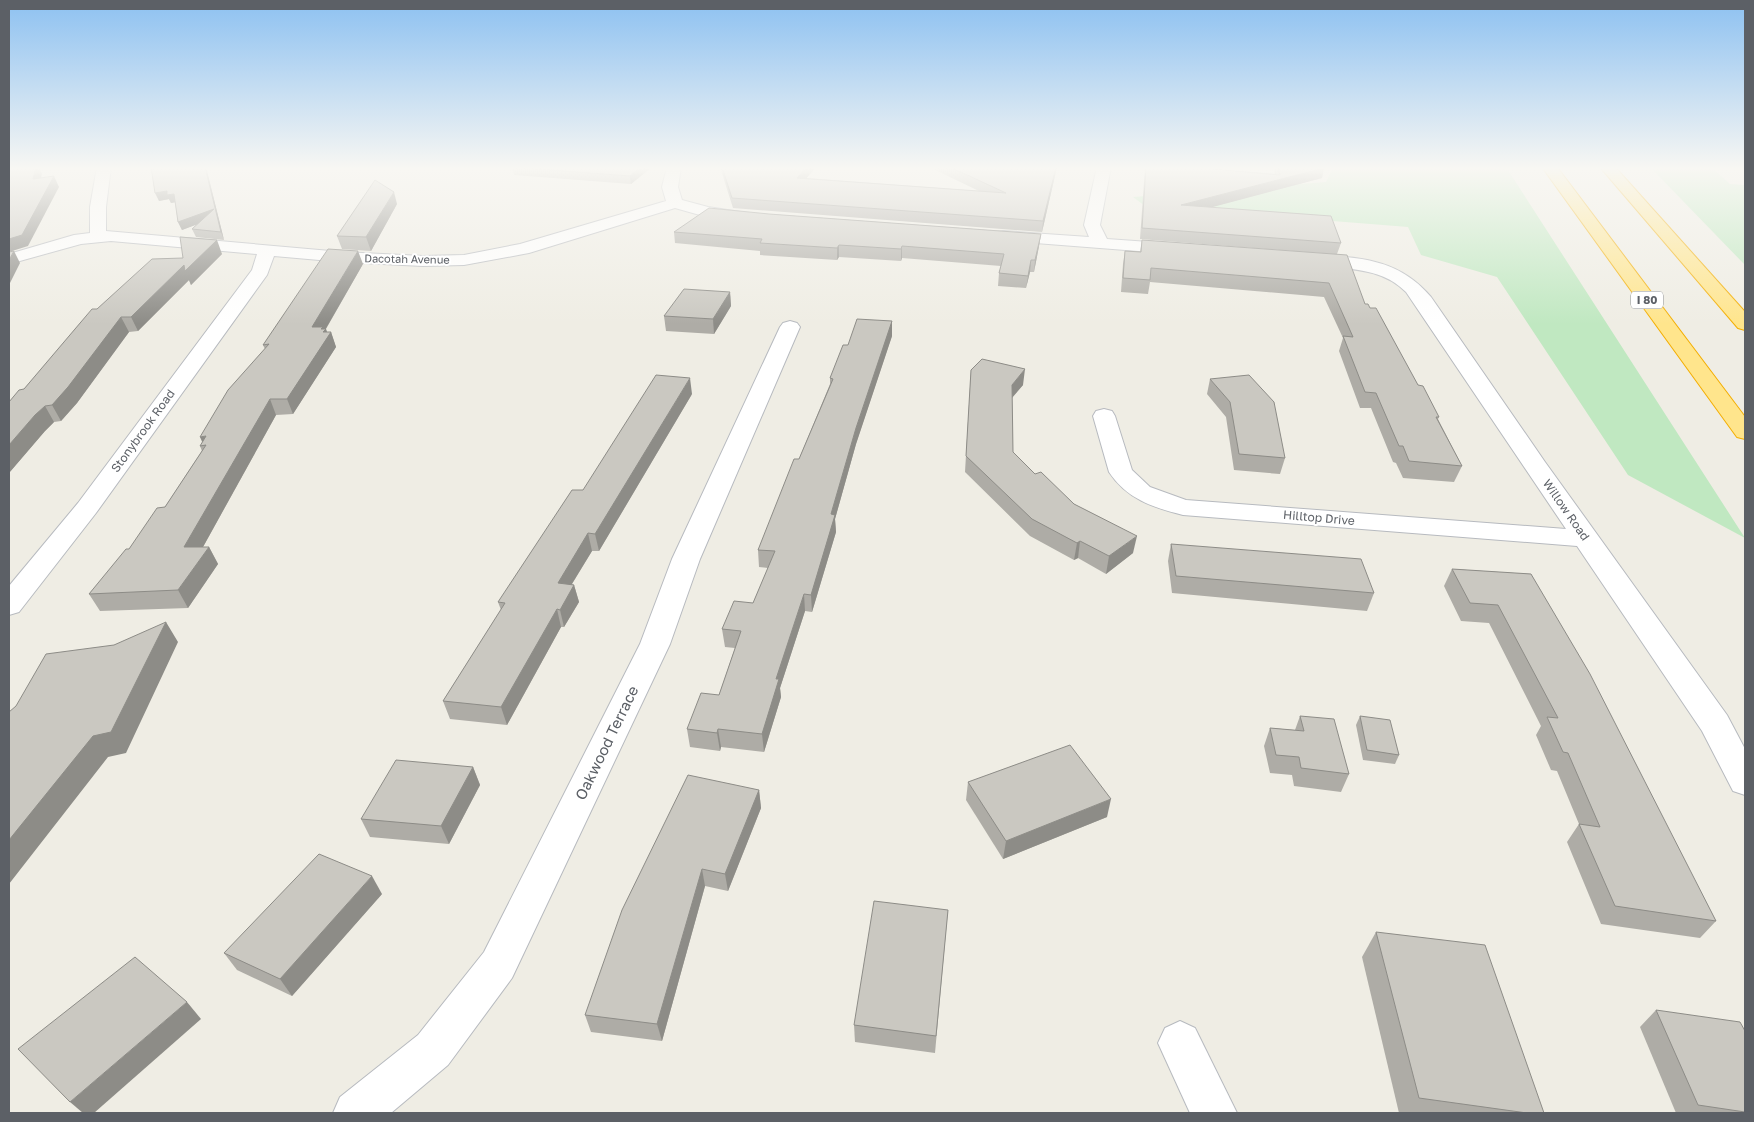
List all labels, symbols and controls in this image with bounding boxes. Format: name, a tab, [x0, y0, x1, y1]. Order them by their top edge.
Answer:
street label: Dacotah Avenue	[364, 251, 450, 266]
road number: I 80	[1631, 292, 1663, 308]
street label: Stonybrook Road	[107, 386, 178, 475]
street label: Willow Road	[1540, 476, 1593, 543]
street label: Hilltop Drive	[1283, 507, 1356, 528]
street label: Oakwood Terrace	[571, 682, 642, 803]

